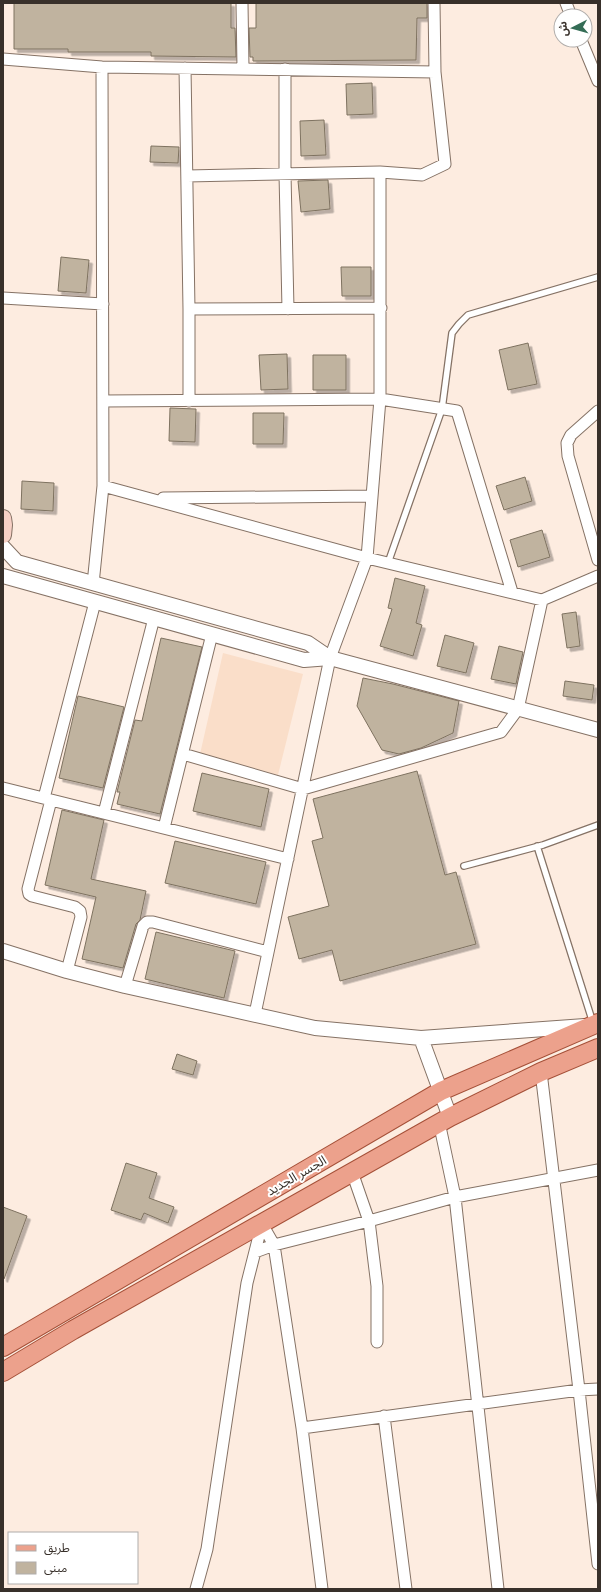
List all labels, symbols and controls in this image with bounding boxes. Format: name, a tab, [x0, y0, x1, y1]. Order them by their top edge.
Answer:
north arrow	[553, 8, 593, 48]
text: ش	[556, 21, 571, 37]
street label: الجسر الجديد	[264, 1152, 329, 1199]
legend	[8, 1532, 138, 1584]
text: طريق	[44, 1541, 70, 1556]
text: مبنى	[44, 1561, 67, 1575]

